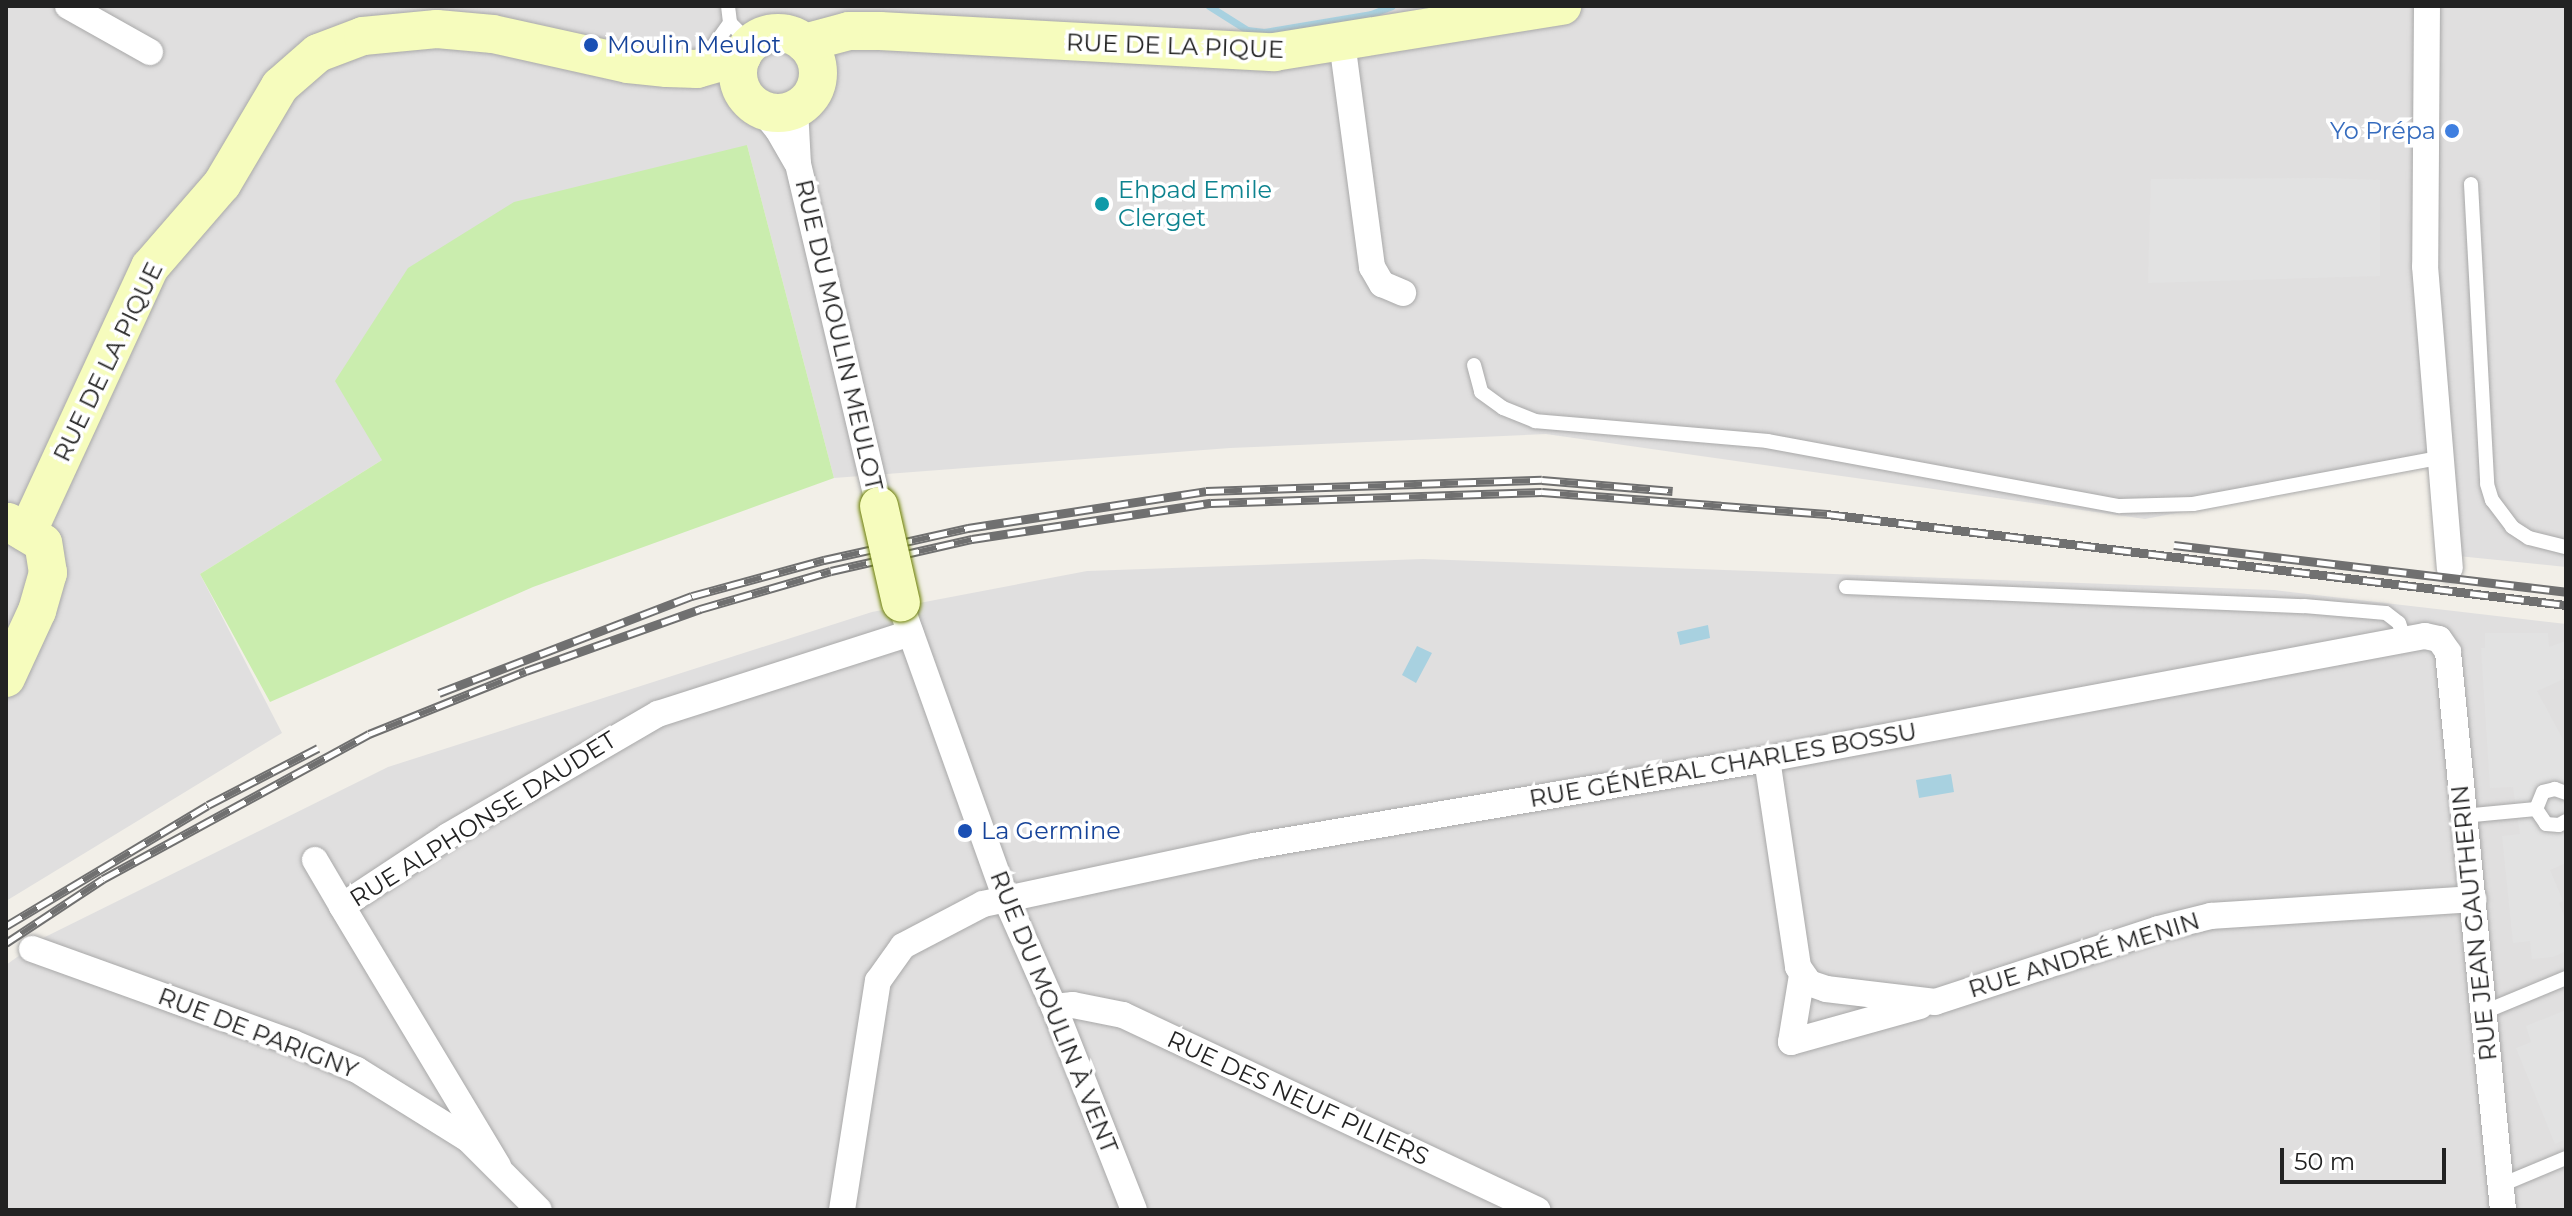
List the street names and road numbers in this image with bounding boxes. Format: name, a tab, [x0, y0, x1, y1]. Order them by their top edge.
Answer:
street label: RUE DE LA PIQUE	[1066, 28, 1284, 64]
street label: RUE DU MOULIN MEULOT	[789, 177, 889, 493]
street label: RUE DE LA PIQUE	[47, 258, 169, 466]
street label: RUE GÉNÉRAL CHARLES BOSSU	[1527, 717, 1919, 813]
street label: RUE ALPHONSE DAUDET	[345, 725, 621, 913]
street label: RUE JEAN GAUTHERIN	[2445, 784, 2503, 1062]
street label: RUE DU MOULIN À VENT	[984, 866, 1124, 1158]
street label: RUE ANDRÉ MENIN	[1965, 906, 2203, 1004]
street label: RUE DE PARIGNY	[154, 982, 362, 1084]
street label: RUE DES NEUF PILIERS	[1163, 1025, 1433, 1171]

